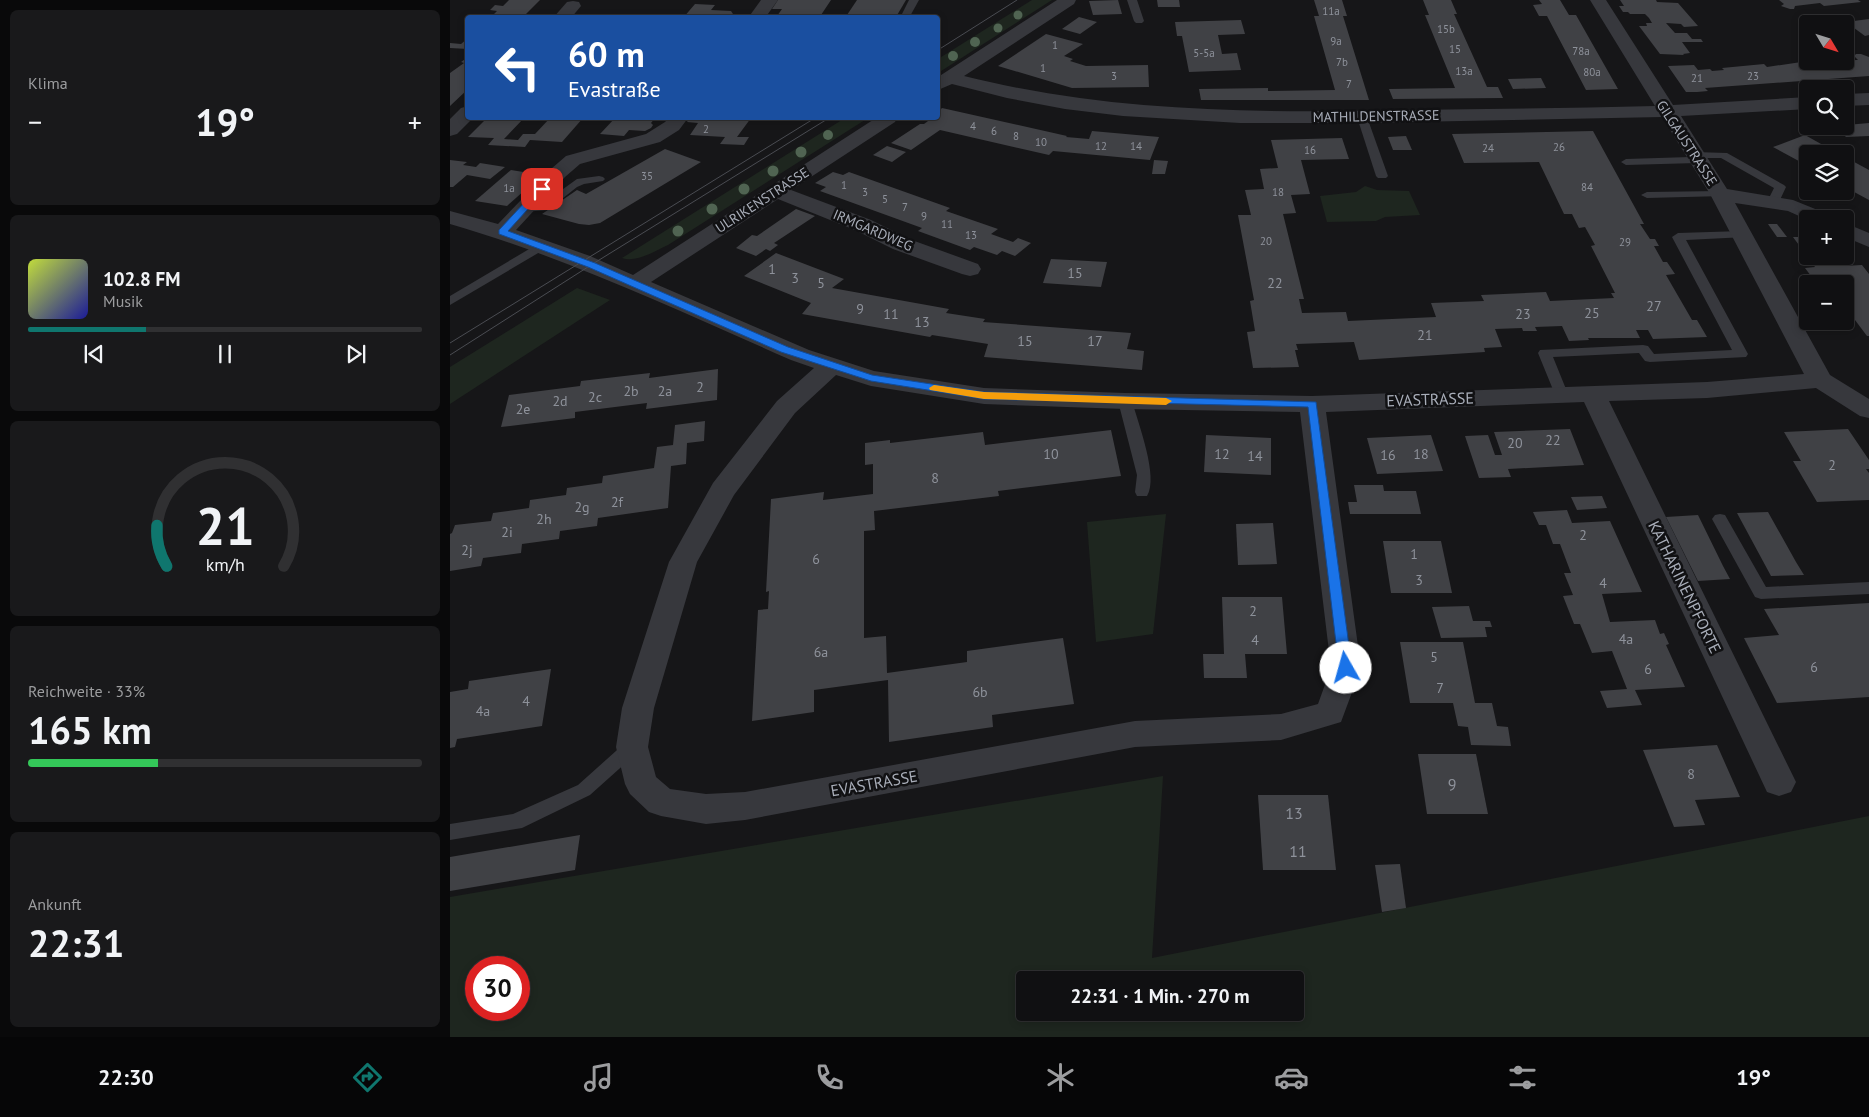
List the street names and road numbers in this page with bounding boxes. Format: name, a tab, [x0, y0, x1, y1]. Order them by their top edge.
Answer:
street label: GILGAUSTRASSE	[1653, 97, 1721, 189]
street label: MATHILDENSTRASSE	[1313, 106, 1439, 126]
street label: ULRIKENSTRASSE	[712, 163, 812, 237]
street label: IRMGARDWEG	[830, 205, 916, 255]
street label: EVASTRASSE	[1386, 387, 1474, 411]
street label: KATHARINENPFORTE	[1644, 517, 1726, 657]
street label: EVASTRASSE	[829, 766, 919, 800]

